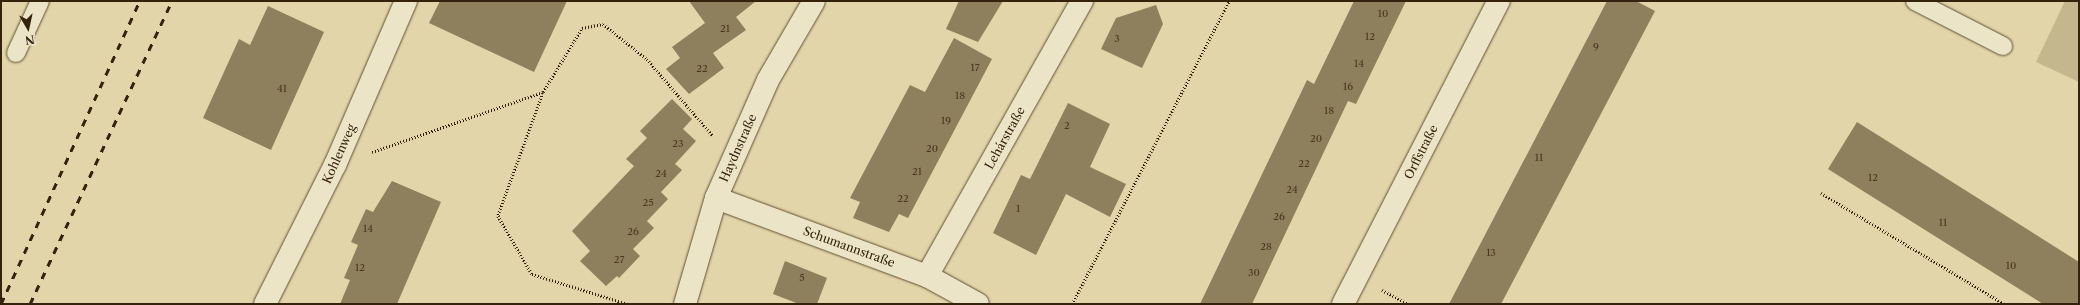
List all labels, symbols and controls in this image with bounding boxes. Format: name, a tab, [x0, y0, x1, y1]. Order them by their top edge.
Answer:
north arrow	[8, 8, 48, 48]
house number: 10	[1378, 8, 1388, 20]
house number: 21	[720, 23, 730, 35]
house number: 12	[1365, 31, 1375, 43]
text: N	[24, 32, 36, 48]
house number: 3	[1114, 33, 1120, 45]
house number: 9	[1593, 41, 1599, 53]
house number: 14	[1354, 58, 1364, 70]
house number: 17	[970, 62, 980, 74]
house number: 22	[696, 63, 708, 75]
house number: 16	[1343, 81, 1353, 93]
house number: 41	[277, 83, 287, 95]
house number: 18	[955, 90, 965, 102]
street label: Lehárstraße	[982, 104, 1028, 172]
house number: 18	[1324, 105, 1334, 117]
street label: Haydnstraße	[717, 112, 759, 184]
house number: 19	[941, 115, 951, 127]
house number: 2	[1064, 120, 1070, 132]
street label: Kohlenweg	[319, 122, 359, 186]
street label: Orffstraße	[1401, 122, 1441, 182]
house number: 20	[1310, 133, 1322, 145]
house number: 23	[672, 138, 684, 150]
house number: 20	[926, 143, 938, 155]
house number: 11	[1535, 152, 1543, 164]
house number: 22	[1298, 158, 1310, 170]
house number: 21	[912, 166, 922, 178]
house number: 24	[655, 168, 667, 180]
house number: 12	[1868, 172, 1878, 184]
house number: 24	[1286, 184, 1298, 196]
house number: 22	[897, 193, 909, 205]
house number: 25	[642, 197, 654, 209]
house number: 1	[1016, 203, 1020, 215]
house number: 26	[1273, 211, 1285, 223]
house number: 11	[1939, 217, 1947, 229]
house number: 14	[363, 223, 373, 235]
street label: Schumannstraße	[801, 224, 897, 270]
house number: 26	[627, 226, 639, 238]
house number: 28	[1260, 241, 1272, 253]
house number: 13	[1486, 247, 1496, 259]
house number: 27	[614, 254, 624, 266]
house number: 10	[2006, 260, 2016, 272]
house number: 12	[355, 262, 365, 274]
house number: 30	[1248, 267, 1260, 279]
house number: 5	[799, 272, 805, 284]

